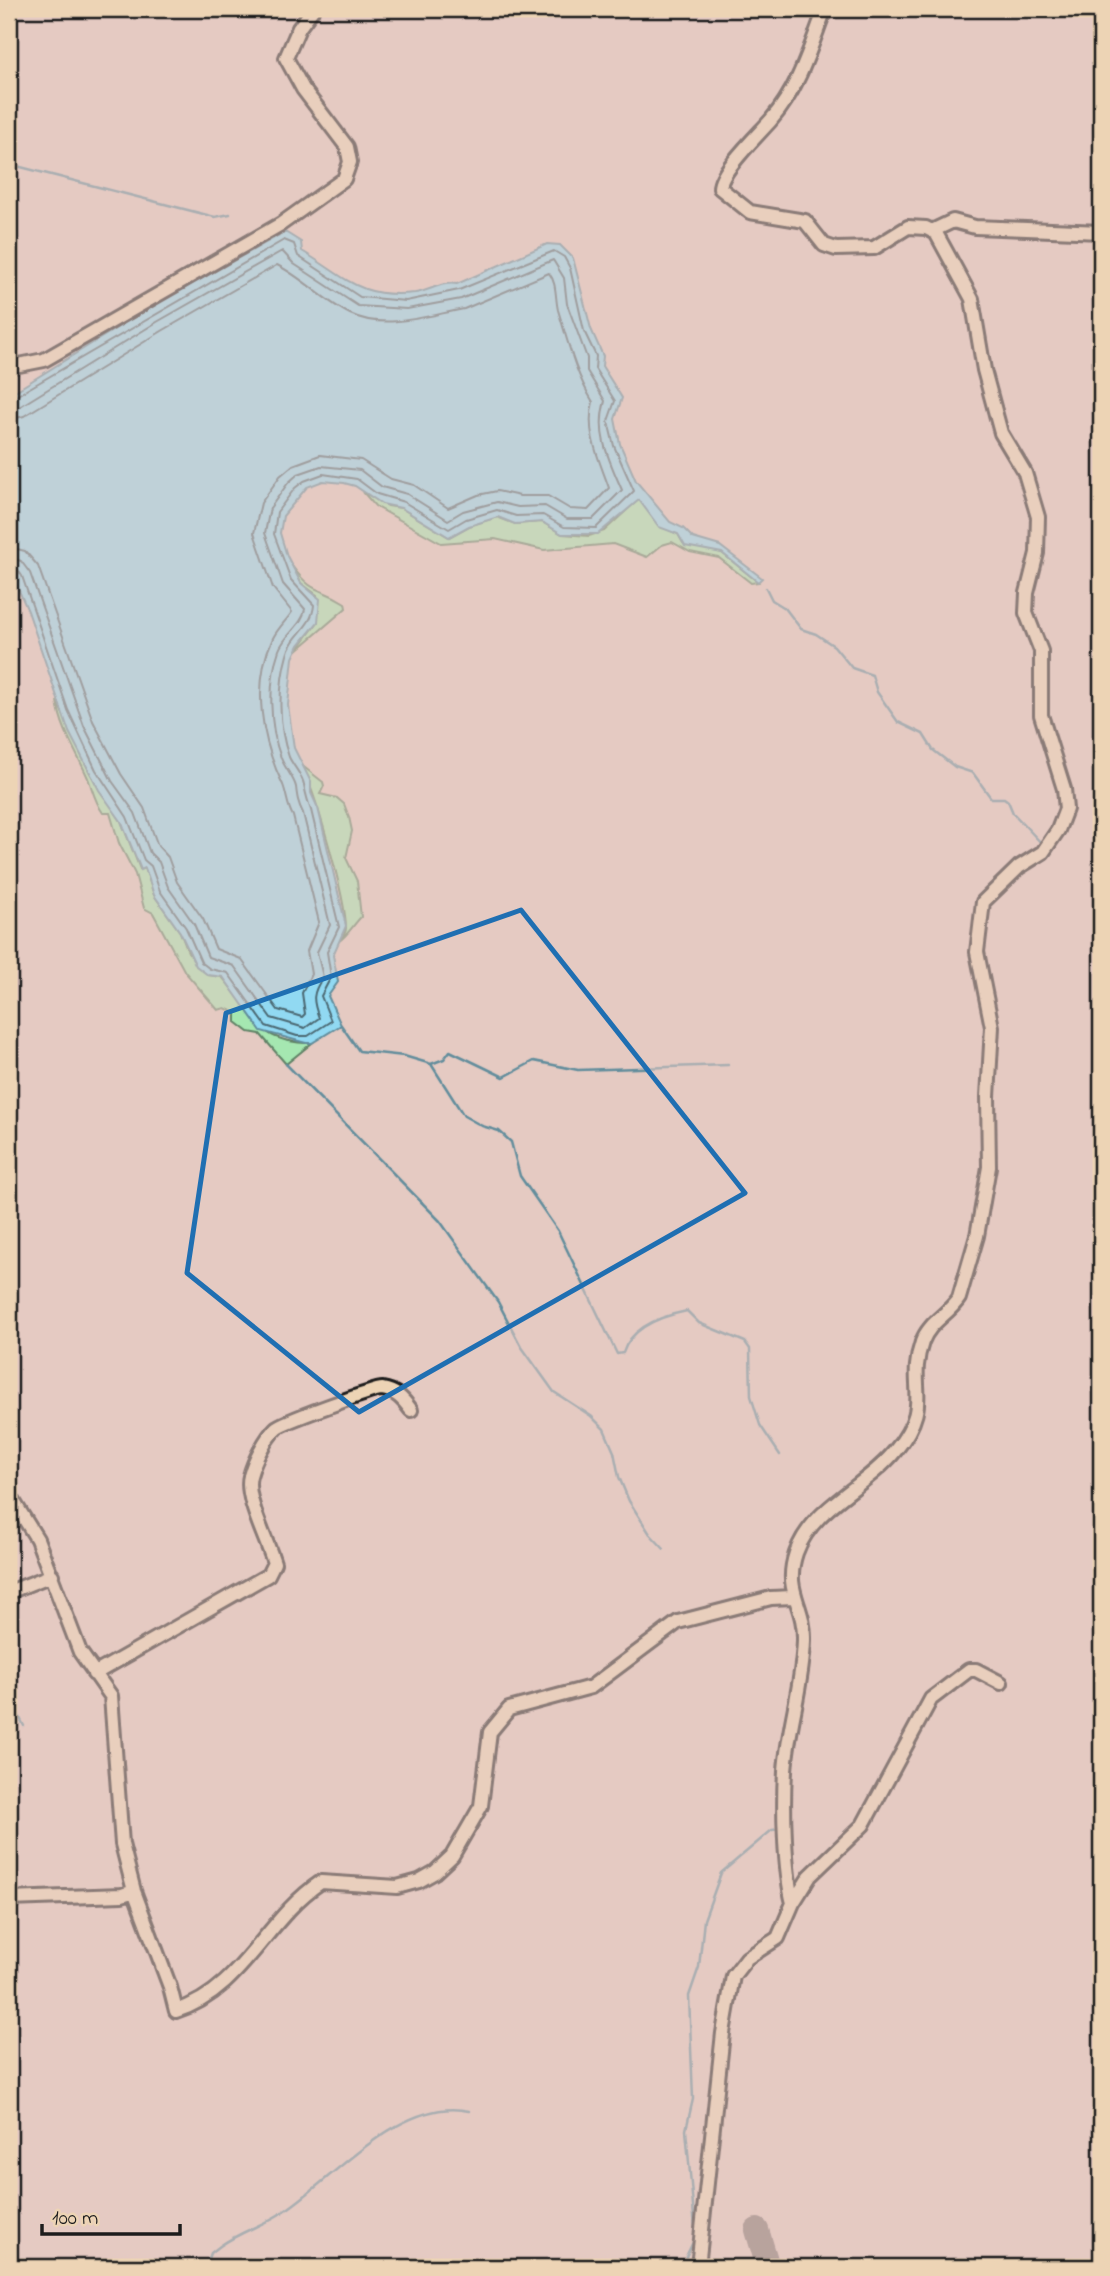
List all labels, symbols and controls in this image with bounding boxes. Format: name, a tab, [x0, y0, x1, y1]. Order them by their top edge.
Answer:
scale bar	[42, 2192, 180, 2236]
text: 100 m	[52, 2204, 98, 2234]

